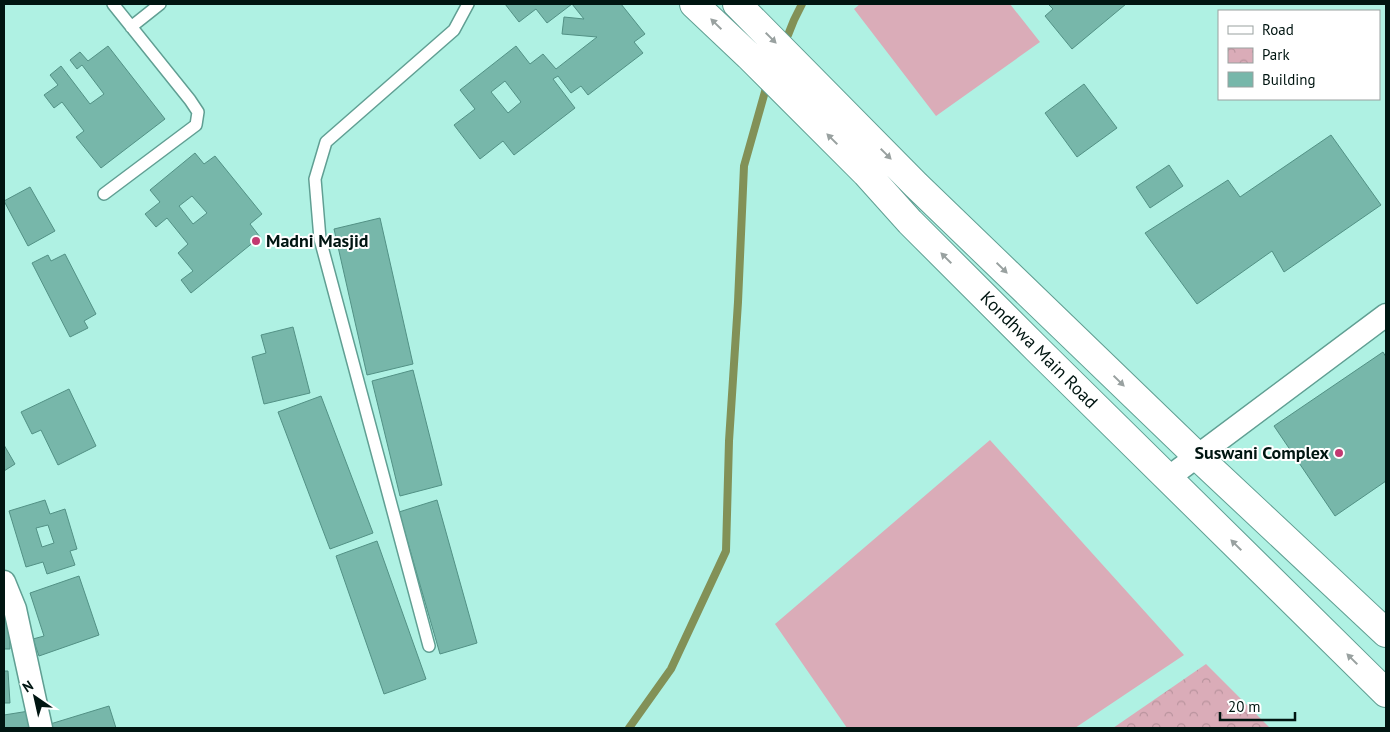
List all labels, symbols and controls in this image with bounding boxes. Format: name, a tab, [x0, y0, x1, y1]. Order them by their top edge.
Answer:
legend	[1218, 10, 1380, 100]
one-way arrow	[711, 18, 723, 30]
text: Road	[1262, 20, 1294, 39]
one-way arrow	[765, 32, 777, 44]
text: Park	[1262, 45, 1290, 64]
text: Building	[1262, 70, 1316, 89]
one-way arrow	[826, 133, 838, 145]
one-way arrow	[879, 148, 891, 160]
place label: Madni Masjid	[266, 229, 369, 252]
marker: Madni Masjid	[250, 235, 262, 247]
one-way arrow	[940, 252, 952, 264]
one-way arrow	[995, 262, 1007, 274]
street label: Kondhwa Main Road	[976, 286, 1103, 413]
one-way arrow	[1113, 374, 1125, 386]
place label: Suswani Complex	[1195, 441, 1330, 464]
marker: Suswani Complex	[1333, 447, 1345, 459]
one-way arrow	[1230, 539, 1242, 551]
one-way arrow	[1346, 653, 1358, 665]
north arrow	[10, 672, 60, 722]
text: N	[19, 676, 37, 696]
scale bar	[1220, 690, 1295, 722]
text: 20 m	[1228, 697, 1261, 716]

